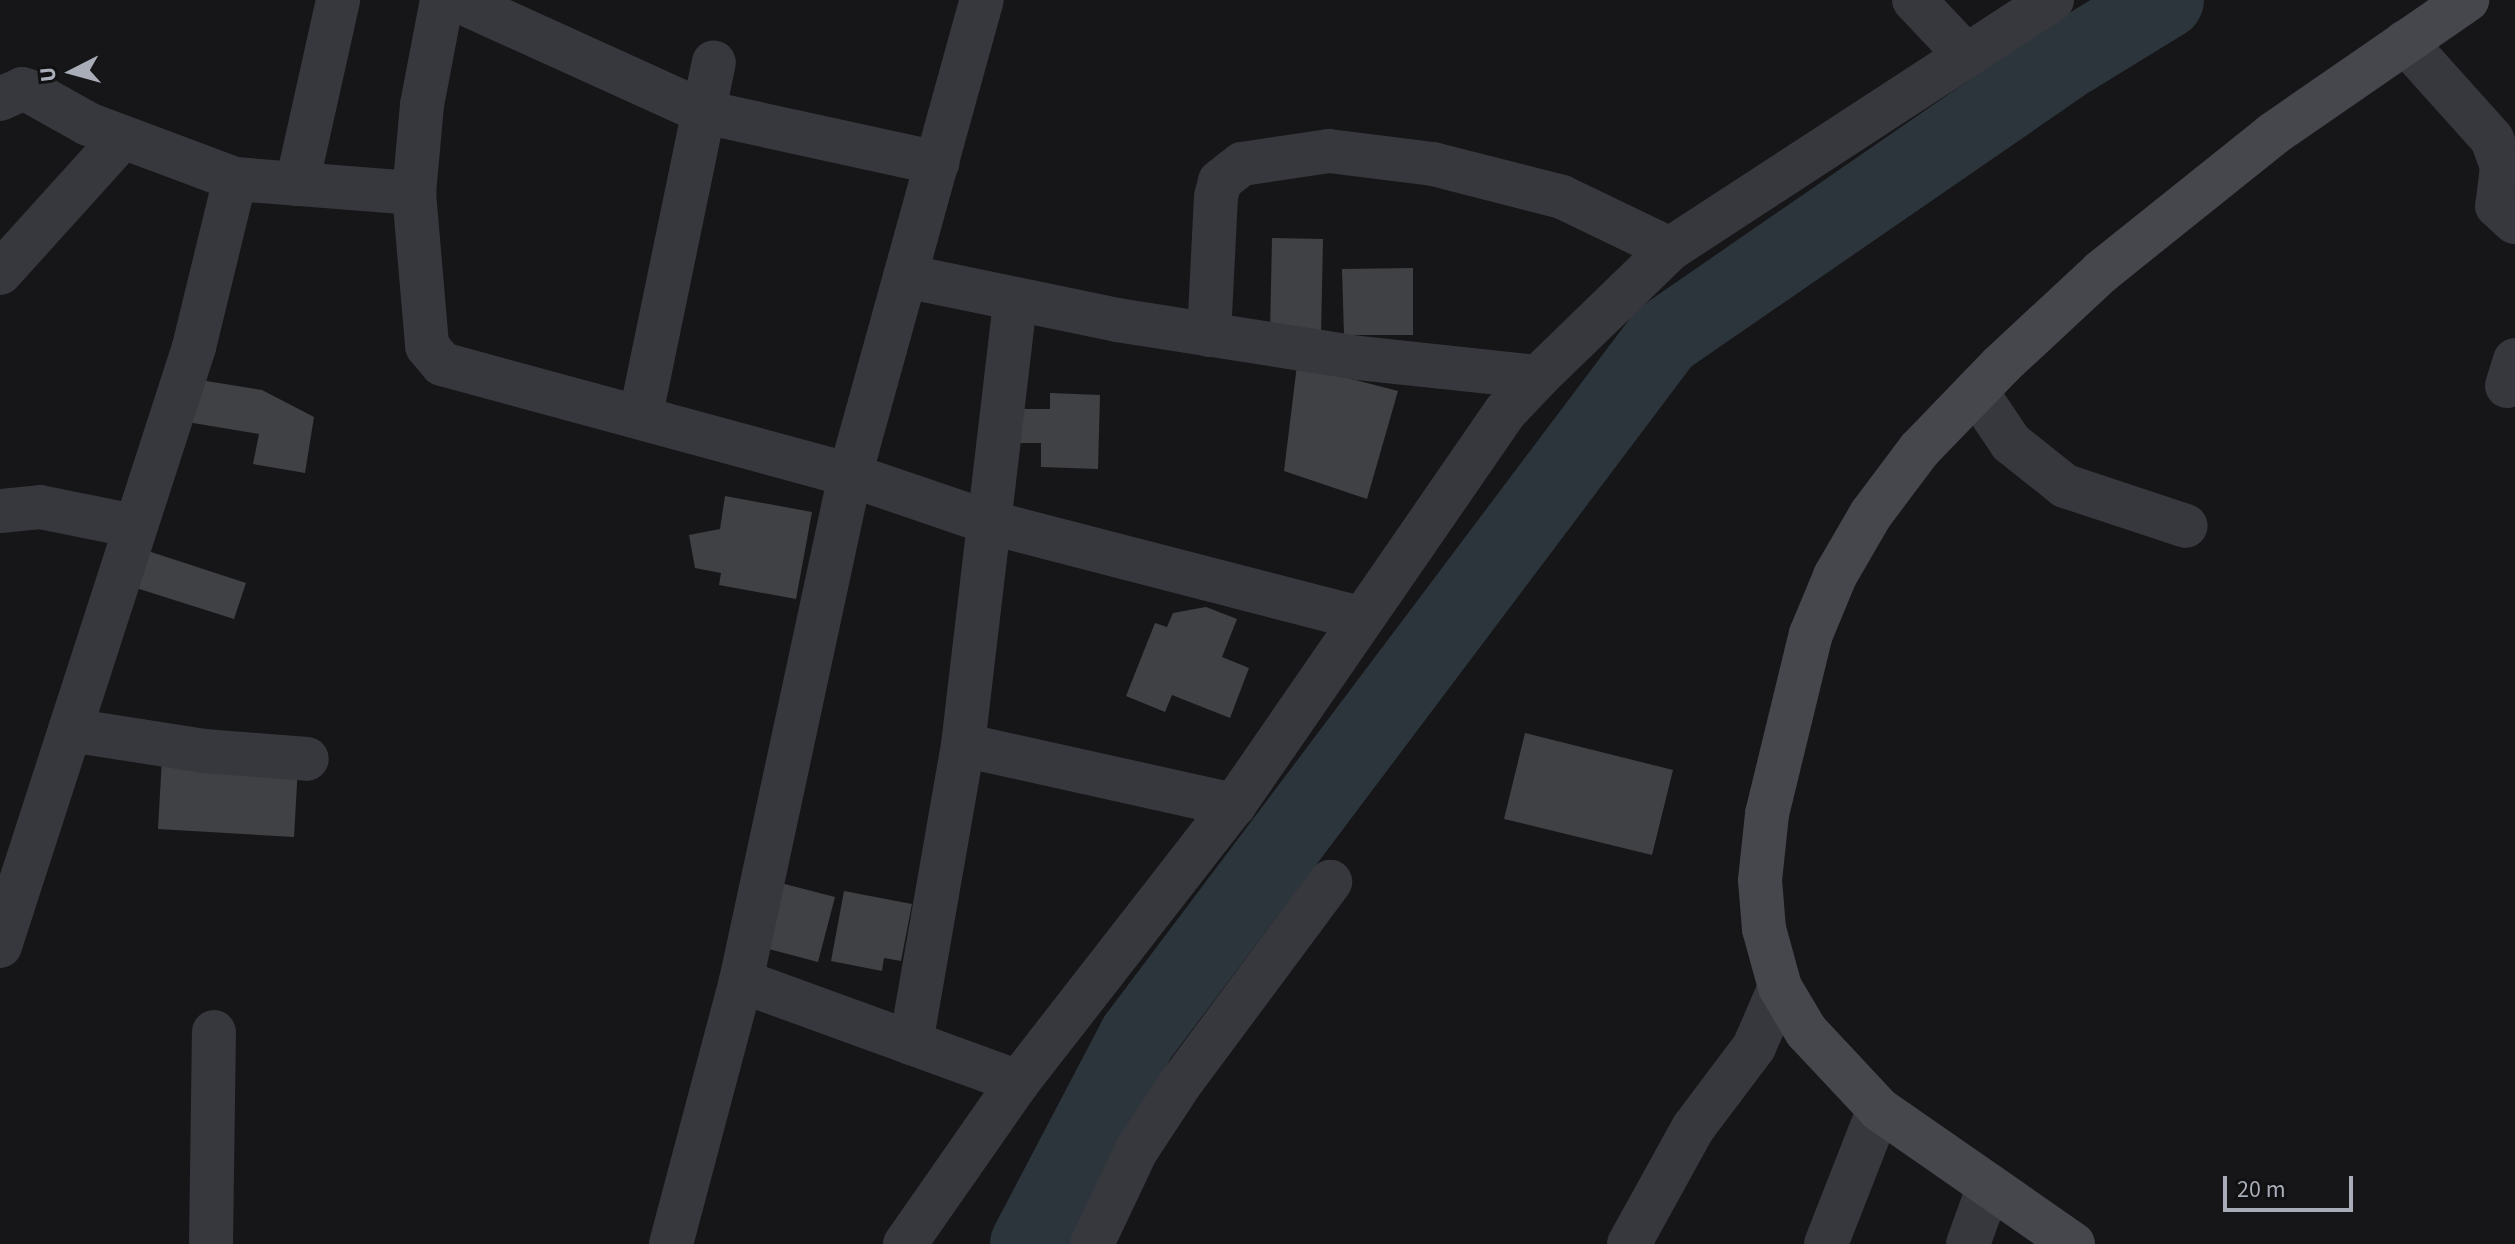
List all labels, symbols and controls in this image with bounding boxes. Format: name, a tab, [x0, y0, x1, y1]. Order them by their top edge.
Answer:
north arrow	[32, 32, 112, 112]
text: U	[31, 66, 65, 83]
scale bar	[2227, 1160, 2357, 1210]
text: 20 m	[2237, 1172, 2286, 1207]

